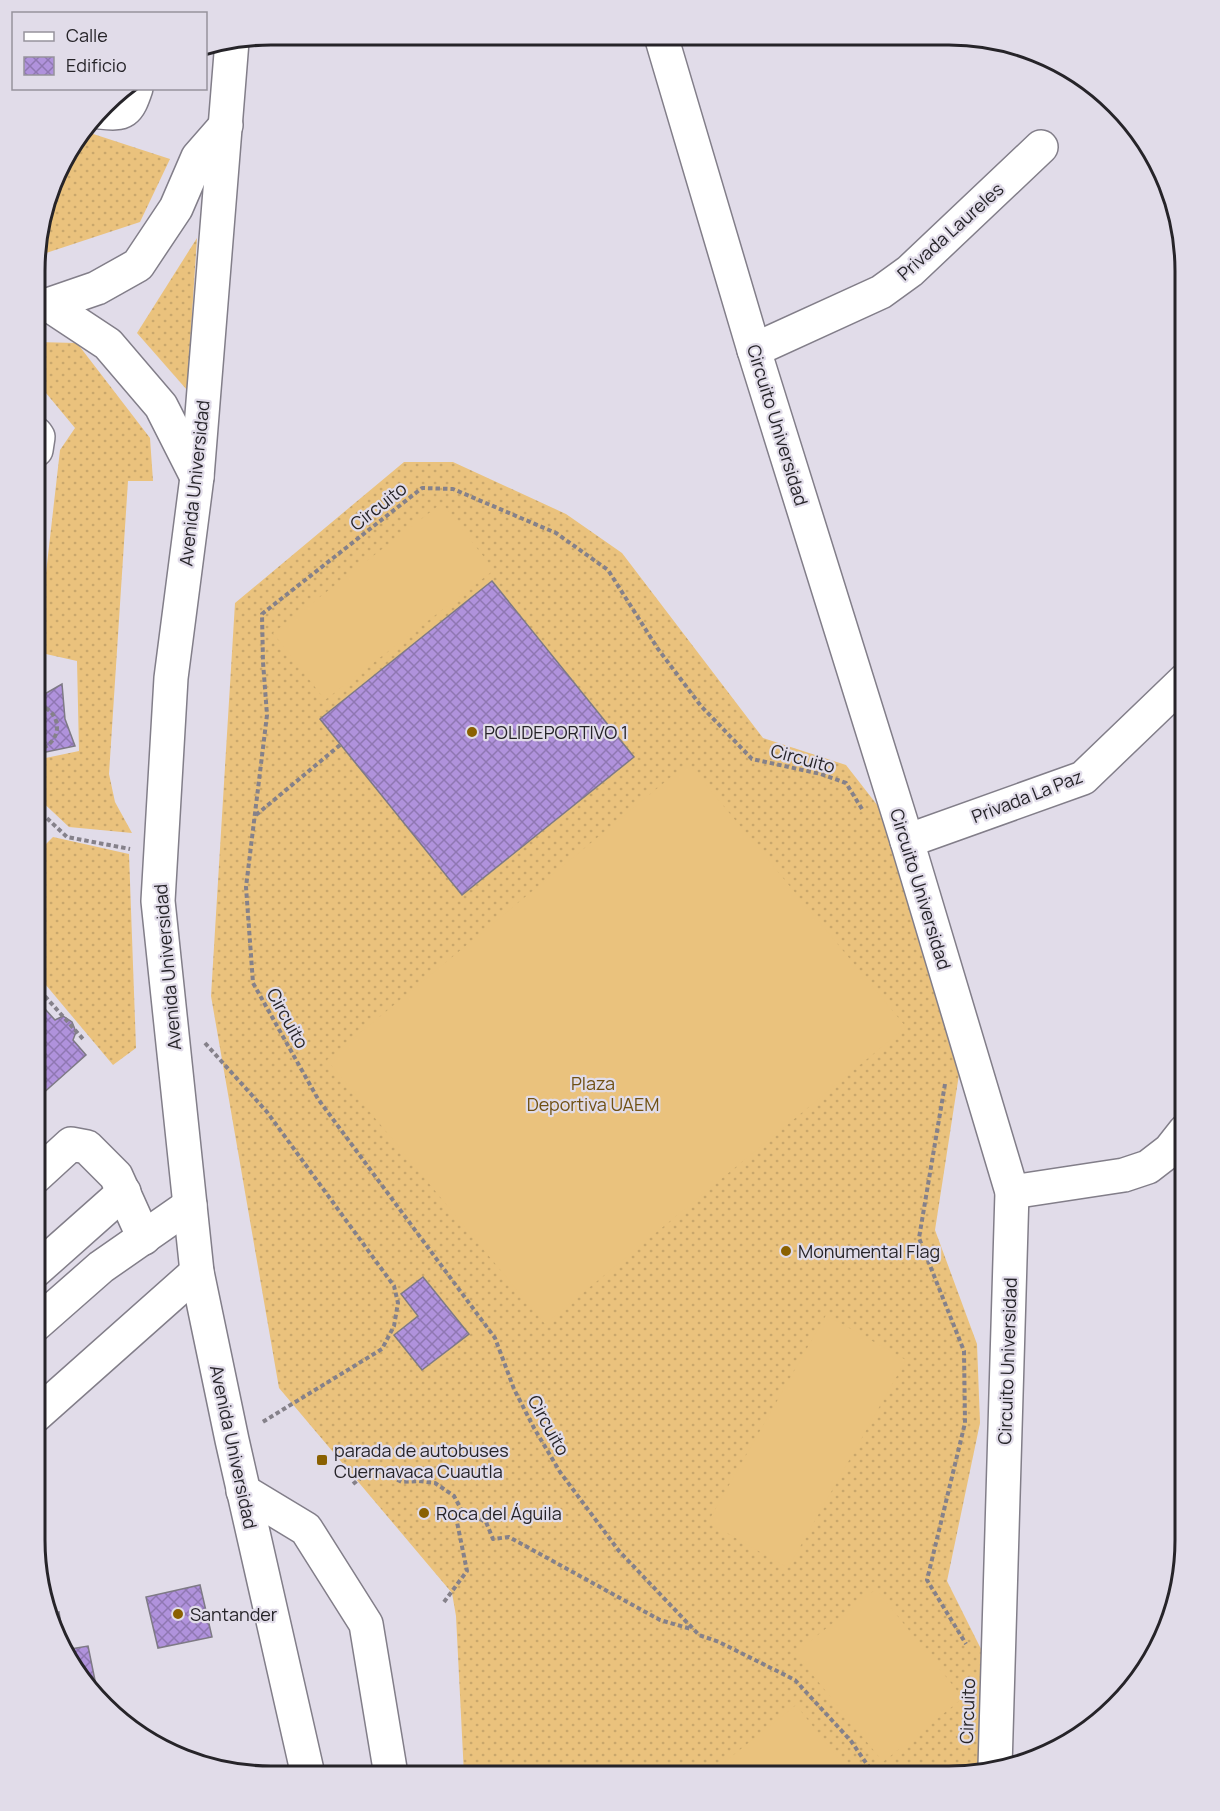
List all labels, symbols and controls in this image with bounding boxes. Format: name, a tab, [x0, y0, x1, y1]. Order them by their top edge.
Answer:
legend	[12, 12, 207, 90]
text: Calle	[66, 23, 108, 47]
text: Edificio	[66, 53, 127, 77]
street label: Privada Laureles	[892, 177, 1008, 285]
street label: Circuito Universidad	[742, 341, 814, 509]
street label: Avenida Universidad	[173, 399, 215, 567]
street label: Circuito	[345, 476, 411, 536]
place label: POLIDEPORTIVO 1	[484, 720, 628, 744]
marker: POLIDEPORTIVO 1	[465, 725, 479, 739]
street label: Circuito	[768, 738, 838, 778]
street label: Privada La Paz	[968, 764, 1086, 828]
street label: Circuito Universidad	[885, 805, 957, 973]
street label: Avenida Universidad	[148, 883, 186, 1051]
street label: Circuito	[262, 983, 314, 1053]
park label: Plaza Deportiva UAEM	[527, 1071, 659, 1116]
place label: Monumental Flag	[798, 1239, 940, 1263]
marker: Monumental Flag	[779, 1244, 793, 1258]
street label: Circuito Universidad	[992, 1277, 1022, 1445]
street label: Avenida Universidad	[205, 1363, 263, 1531]
street label: Circuito	[523, 1390, 575, 1460]
place label: parada de autobuses Cuernavaca Cuautla	[334, 1438, 509, 1483]
marker: parada de autobuses Cuernavaca Cuautla	[315, 1453, 329, 1467]
place label: Roca del Águila	[436, 1501, 562, 1525]
marker: Roca del Águila	[417, 1506, 431, 1520]
place label: Santander	[190, 1602, 278, 1626]
marker: Santander	[171, 1607, 185, 1621]
street label: Circuito	[954, 1678, 980, 1744]

